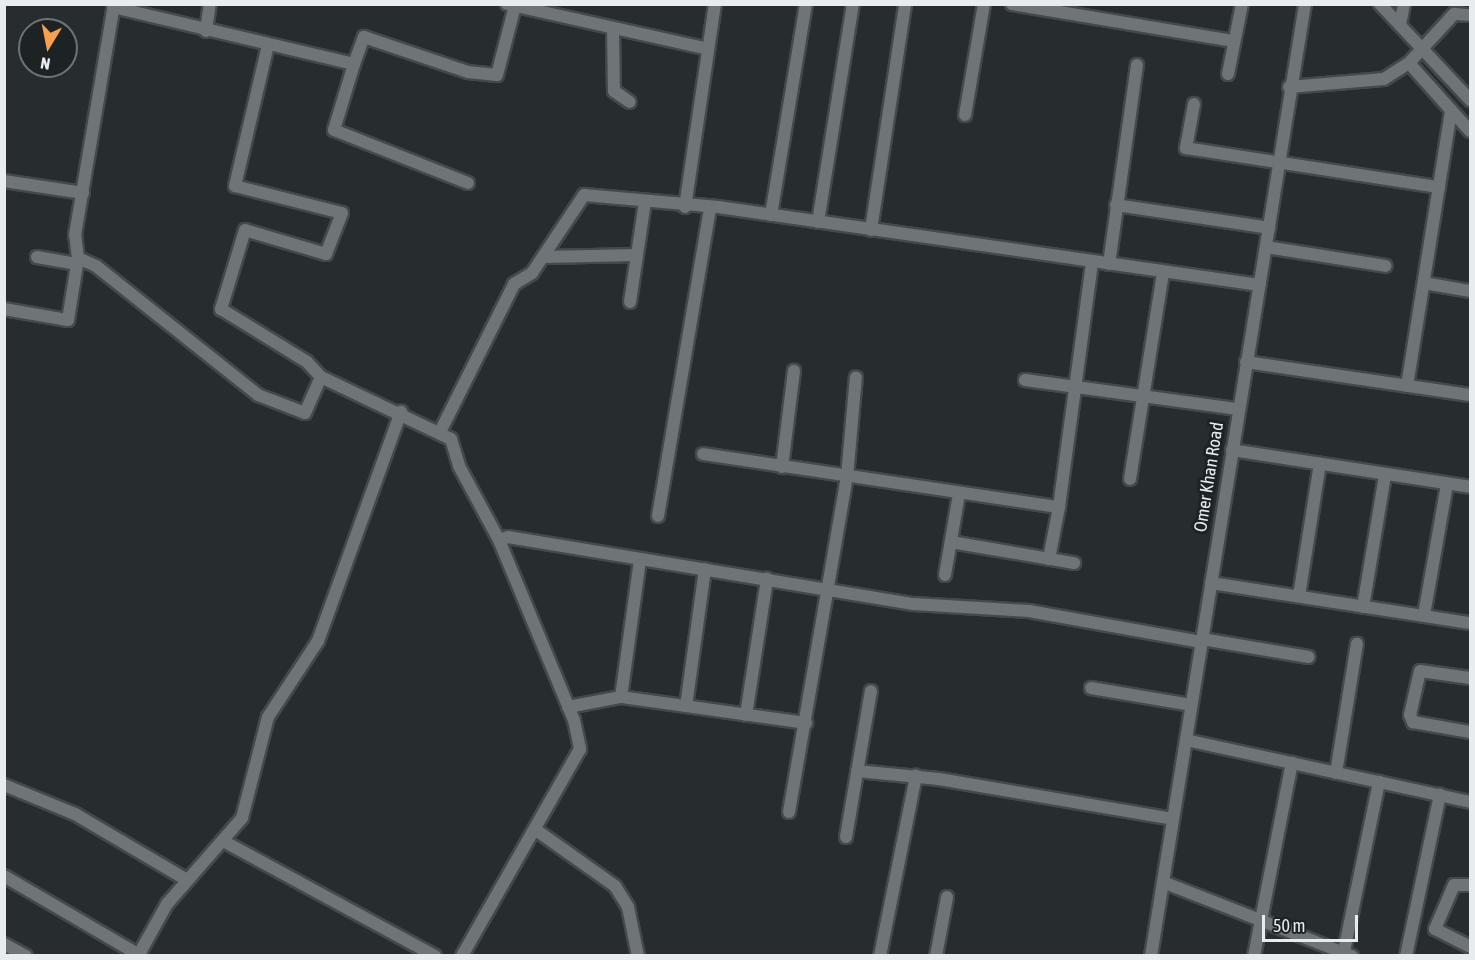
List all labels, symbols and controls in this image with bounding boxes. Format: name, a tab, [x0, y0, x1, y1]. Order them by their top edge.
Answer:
north arrow	[18, 18, 78, 78]
text: N	[39, 54, 51, 73]
street label: Omer Khan Road	[1190, 421, 1228, 533]
scale bar	[1265, 903, 1361, 941]
text: 50 m	[1273, 915, 1305, 936]

